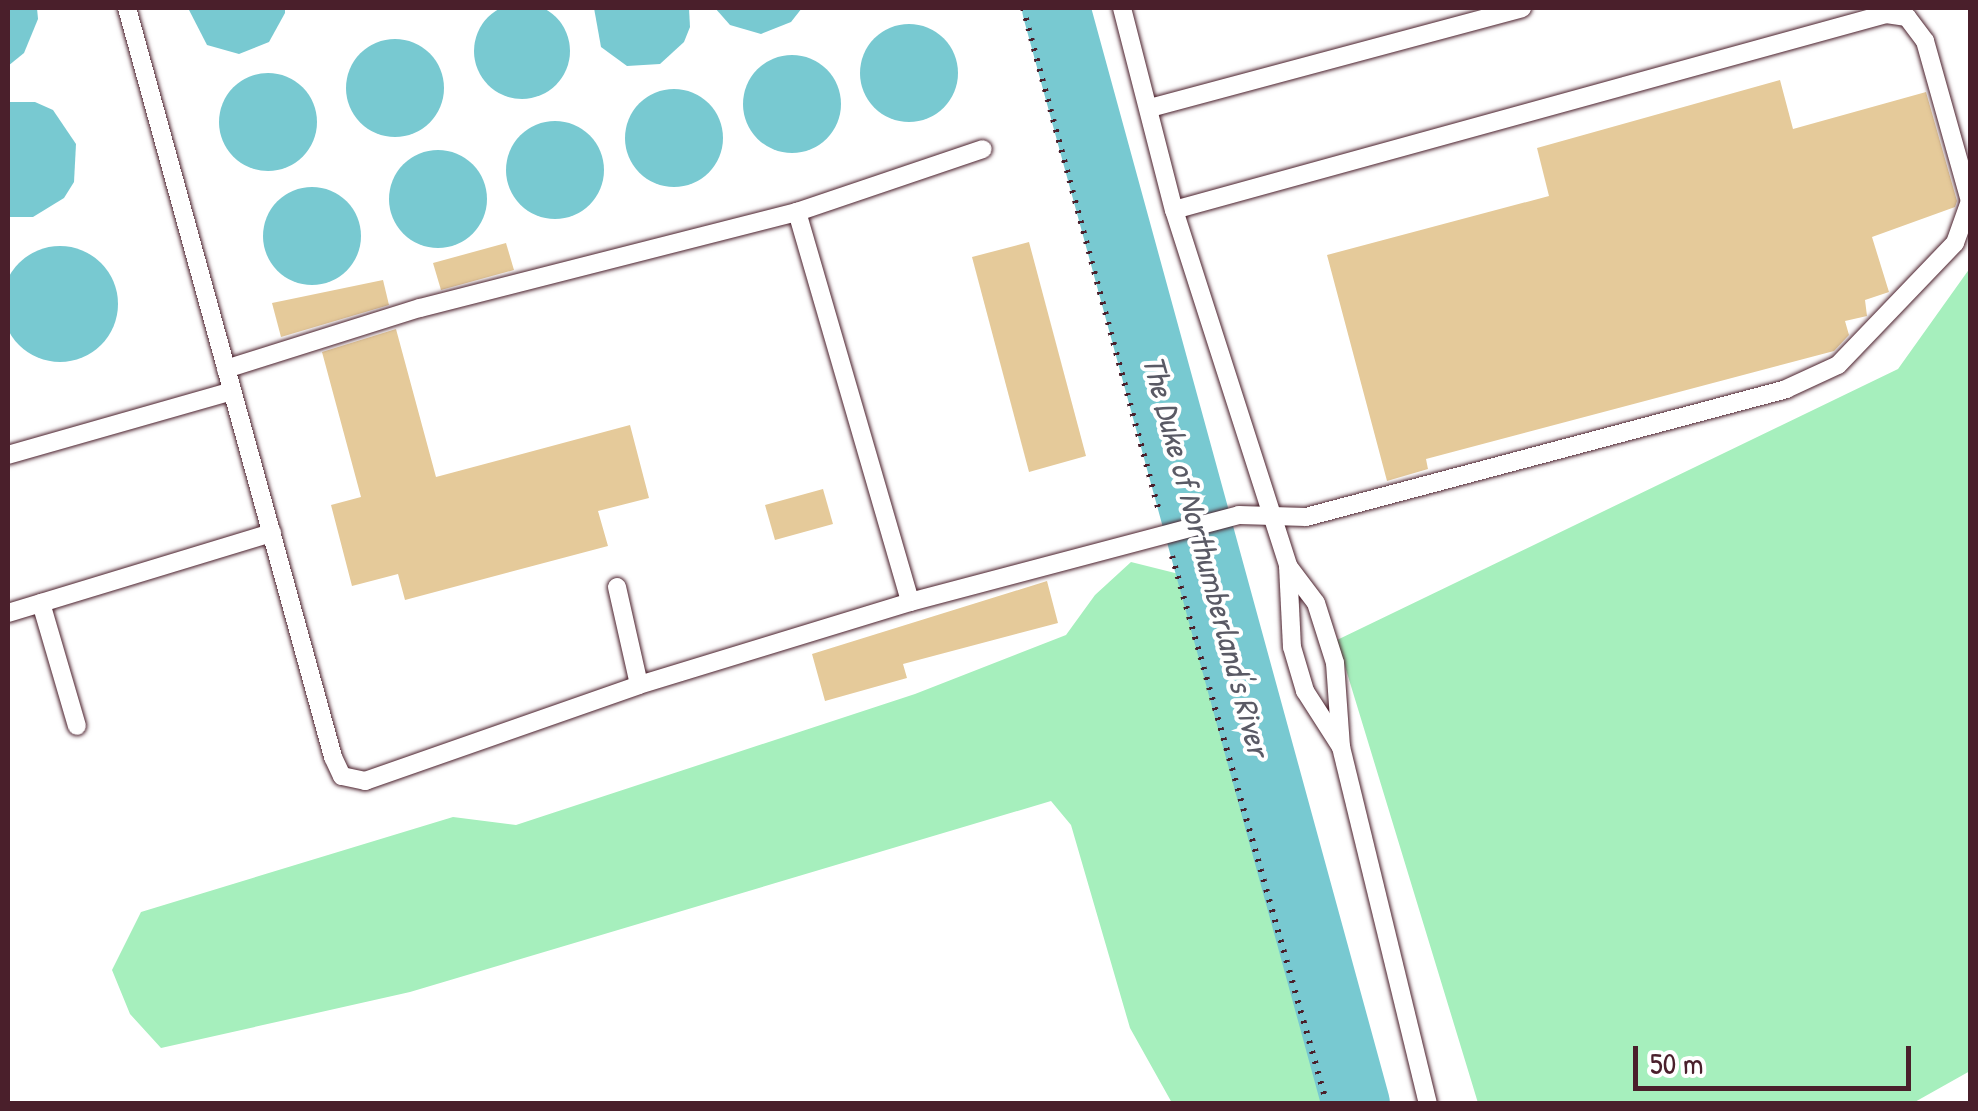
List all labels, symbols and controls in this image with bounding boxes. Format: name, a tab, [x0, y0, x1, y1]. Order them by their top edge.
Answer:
water label: The Duke of Northumberland's River	[1134, 351, 1278, 761]
scale bar	[1638, 1026, 1916, 1088]
text: 50 m	[1650, 1043, 1703, 1083]

